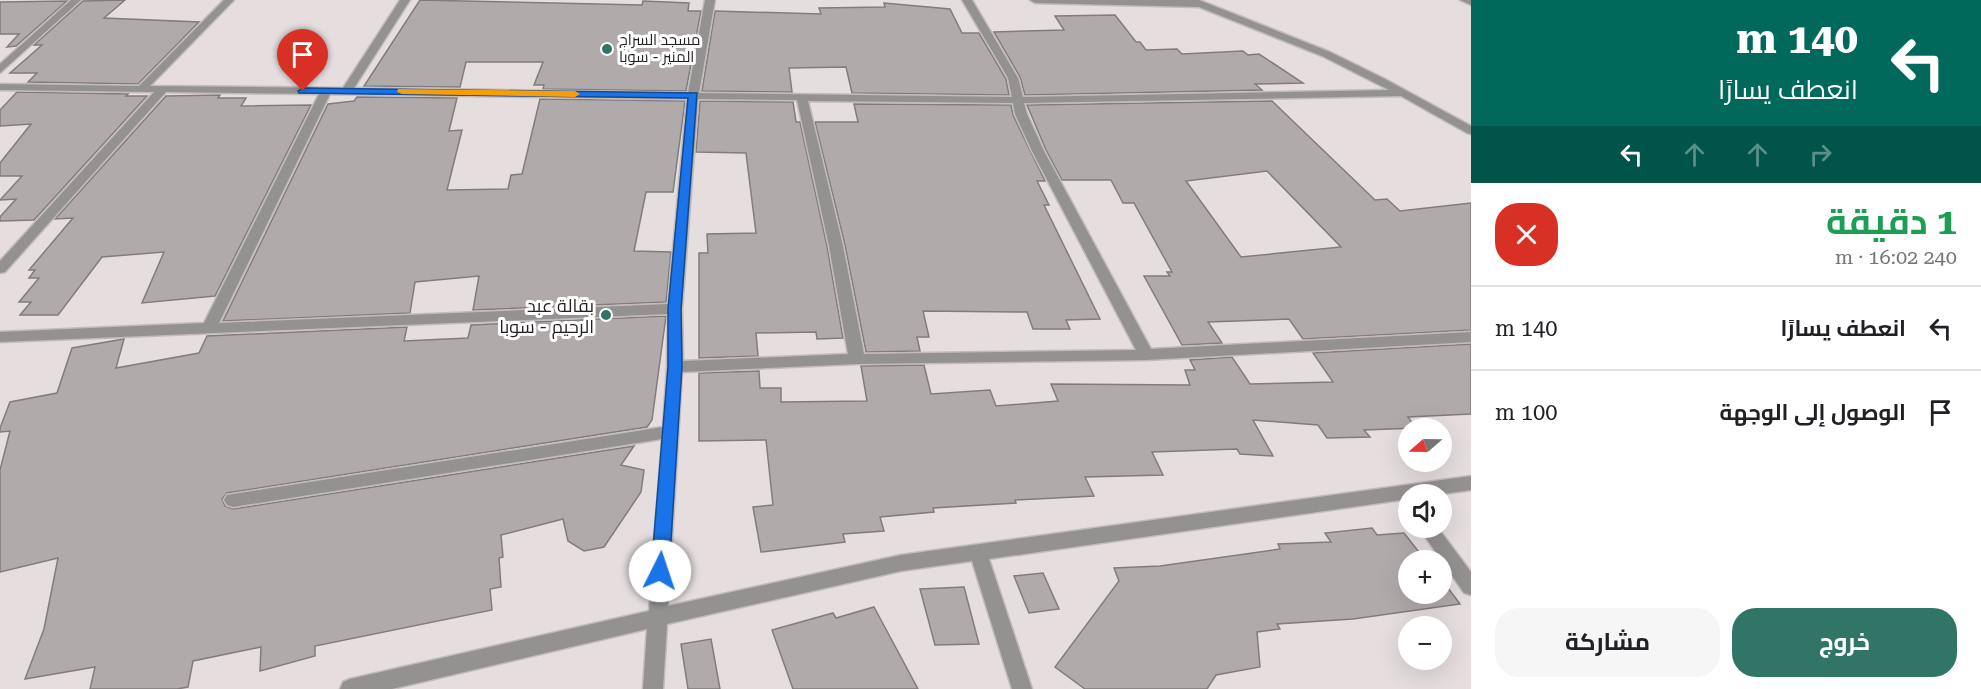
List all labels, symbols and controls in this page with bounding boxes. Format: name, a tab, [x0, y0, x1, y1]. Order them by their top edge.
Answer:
text: 140 m	[1736, 14, 1858, 63]
icon: left	[1879, 24, 1957, 102]
pin	[277, 29, 328, 91]
place label: مسجد السراج المنير - سوبا	[619, 31, 700, 66]
icon: arrive	[286, 38, 319, 71]
marker: مسجد السراج المنير - سوبا	[600, 42, 614, 56]
text: انعطف يسارًا	[1718, 74, 1858, 106]
icon: left	[1615, 138, 1648, 171]
icon: ahead	[1678, 138, 1711, 171]
icon: ahead	[1741, 138, 1774, 171]
icon: right	[1804, 138, 1837, 171]
text: 1 دقيقة	[1826, 201, 1957, 243]
button: close	[1495, 203, 1558, 266]
text: 240 m · 16:02	[1835, 245, 1957, 269]
place label: بقالة عبد الرحيم - سوبا	[499, 295, 594, 339]
marker: بقالة عبد الرحيم - سوبا	[599, 308, 613, 322]
icon: left	[1924, 312, 1957, 345]
text: 140 m	[1495, 316, 1558, 341]
text: انعطف يسارًا	[1780, 316, 1906, 341]
icon: arrive	[1924, 396, 1957, 429]
text: 100 m	[1495, 400, 1558, 425]
text: الوصول إلى الوجهة	[1720, 400, 1906, 425]
north arrow	[1398, 418, 1452, 472]
map controls	[1398, 418, 1452, 670]
button: sound	[1398, 484, 1452, 538]
position arrow	[628, 539, 692, 603]
button: +	[1398, 550, 1452, 604]
button: مشاركة	[1495, 608, 1720, 677]
button: خروج	[1732, 608, 1957, 677]
button: −	[1398, 616, 1452, 670]

